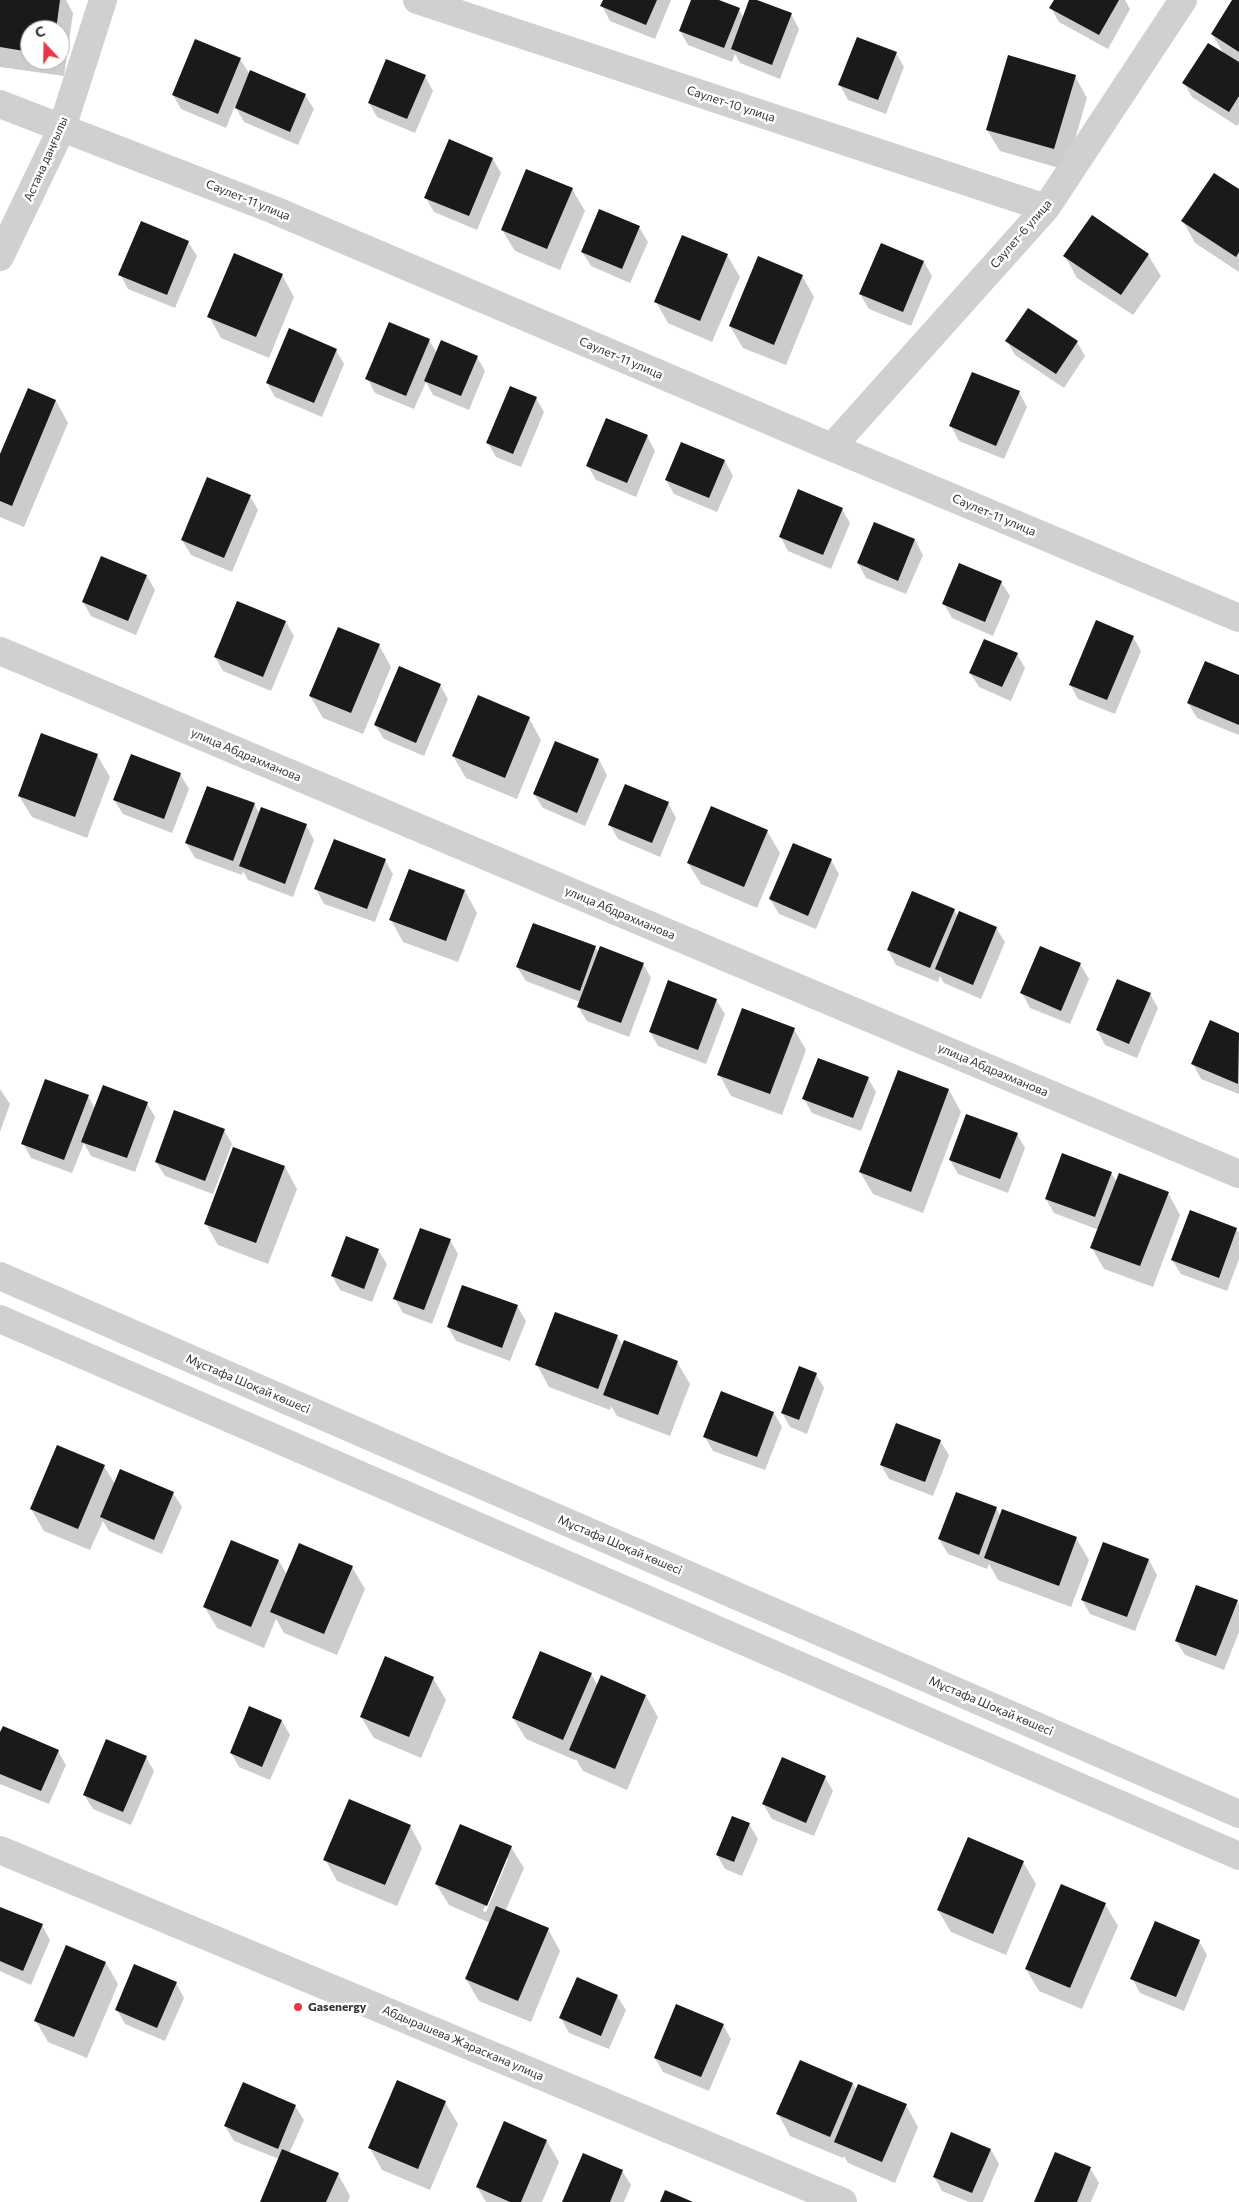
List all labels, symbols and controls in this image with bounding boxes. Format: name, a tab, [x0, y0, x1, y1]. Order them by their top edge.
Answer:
north arrow	[20, 20, 70, 70]
text: С	[32, 22, 47, 41]
street label: Саулет-10 улица	[685, 83, 777, 125]
street label: Астана даңғылы	[21, 114, 71, 204]
street label: Саулет-11 улица	[204, 177, 292, 223]
street label: Саулет-6 улица	[987, 197, 1055, 271]
street label: Саулет-11 улица	[577, 334, 665, 382]
street label: Саулет-11 улица	[950, 491, 1038, 539]
street label: улица Абдрахманова	[189, 725, 303, 785]
street label: улица Абдрахманова	[563, 883, 677, 943]
street label: улица Абдрахманова	[936, 1040, 1050, 1100]
street label: Мұстафа Шоқай көшесі	[184, 1351, 312, 1417]
street label: Мұстафа Шоқай көшесі	[556, 1512, 684, 1578]
street label: Мұстафа Шоқай көшесі	[927, 1673, 1055, 1739]
place label: Gasenergy	[308, 2000, 366, 2014]
marker: Gasenergy	[292, 2001, 304, 2013]
street label: Абдырашева Жараскана улица	[380, 2002, 546, 2084]

